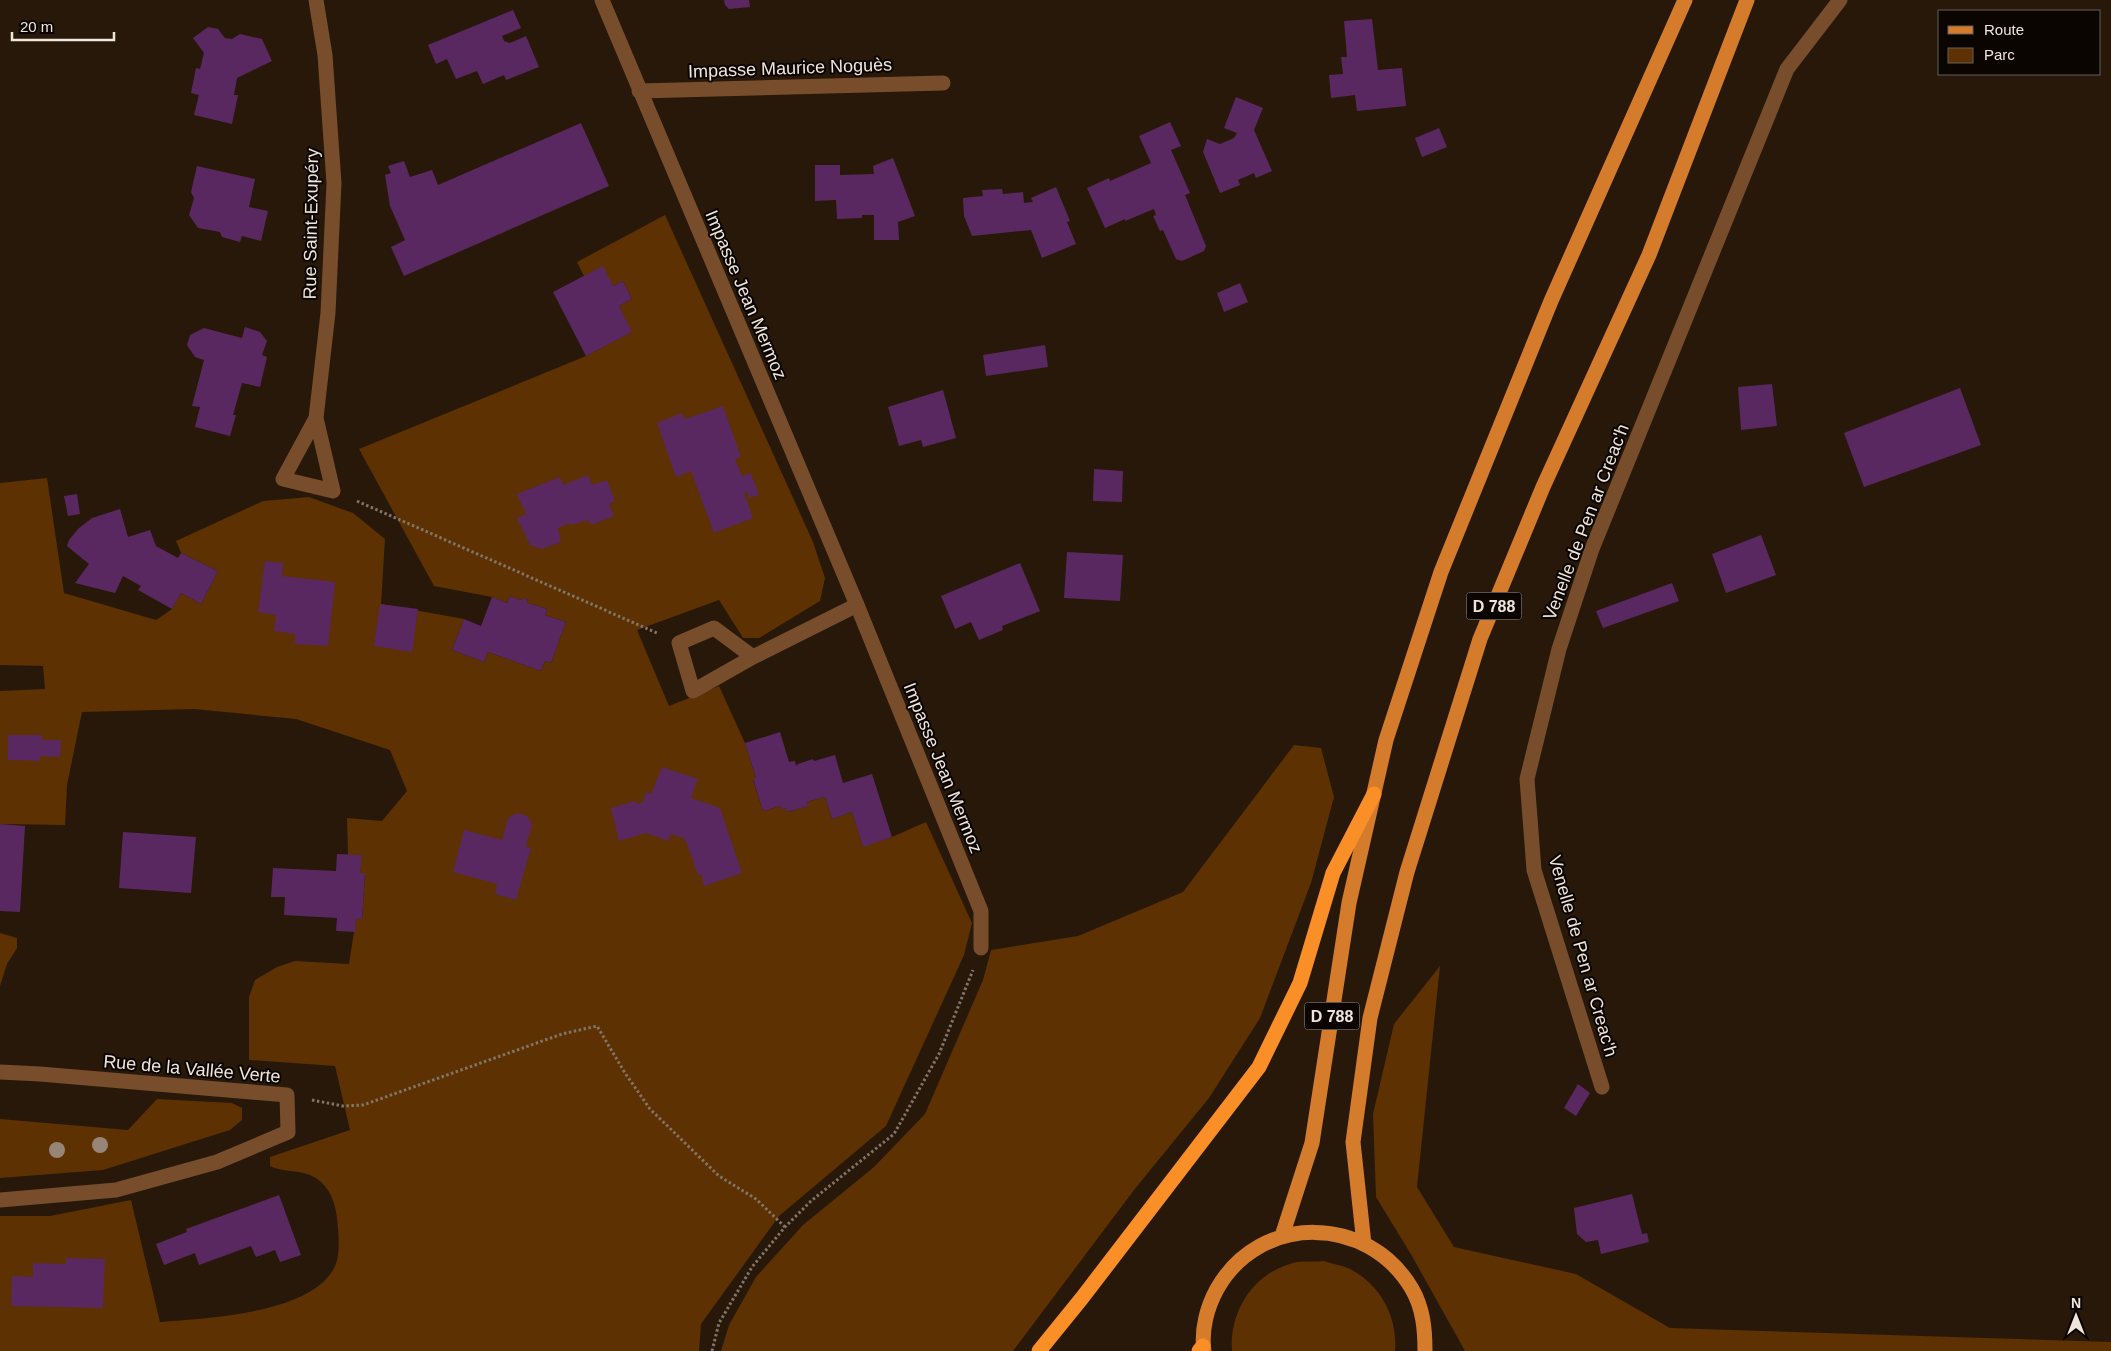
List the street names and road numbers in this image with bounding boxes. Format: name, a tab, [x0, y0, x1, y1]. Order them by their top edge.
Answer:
street label: Impasse Maurice Noguès	[688, 54, 892, 82]
street label: Rue Saint-Exupéry	[300, 148, 322, 300]
street label: Impasse Jean Mermoz	[701, 207, 791, 383]
street label: Venelle de Pen ar Creac'h	[1539, 421, 1633, 623]
road number: D 788	[1466, 592, 1522, 620]
street label: Impasse Jean Mermoz	[900, 680, 986, 856]
street label: Venelle de Pen ar Creac'h	[1545, 853, 1621, 1059]
road number: D 788	[1304, 1002, 1360, 1030]
street label: Rue de la Vallée Verte	[103, 1051, 281, 1087]

